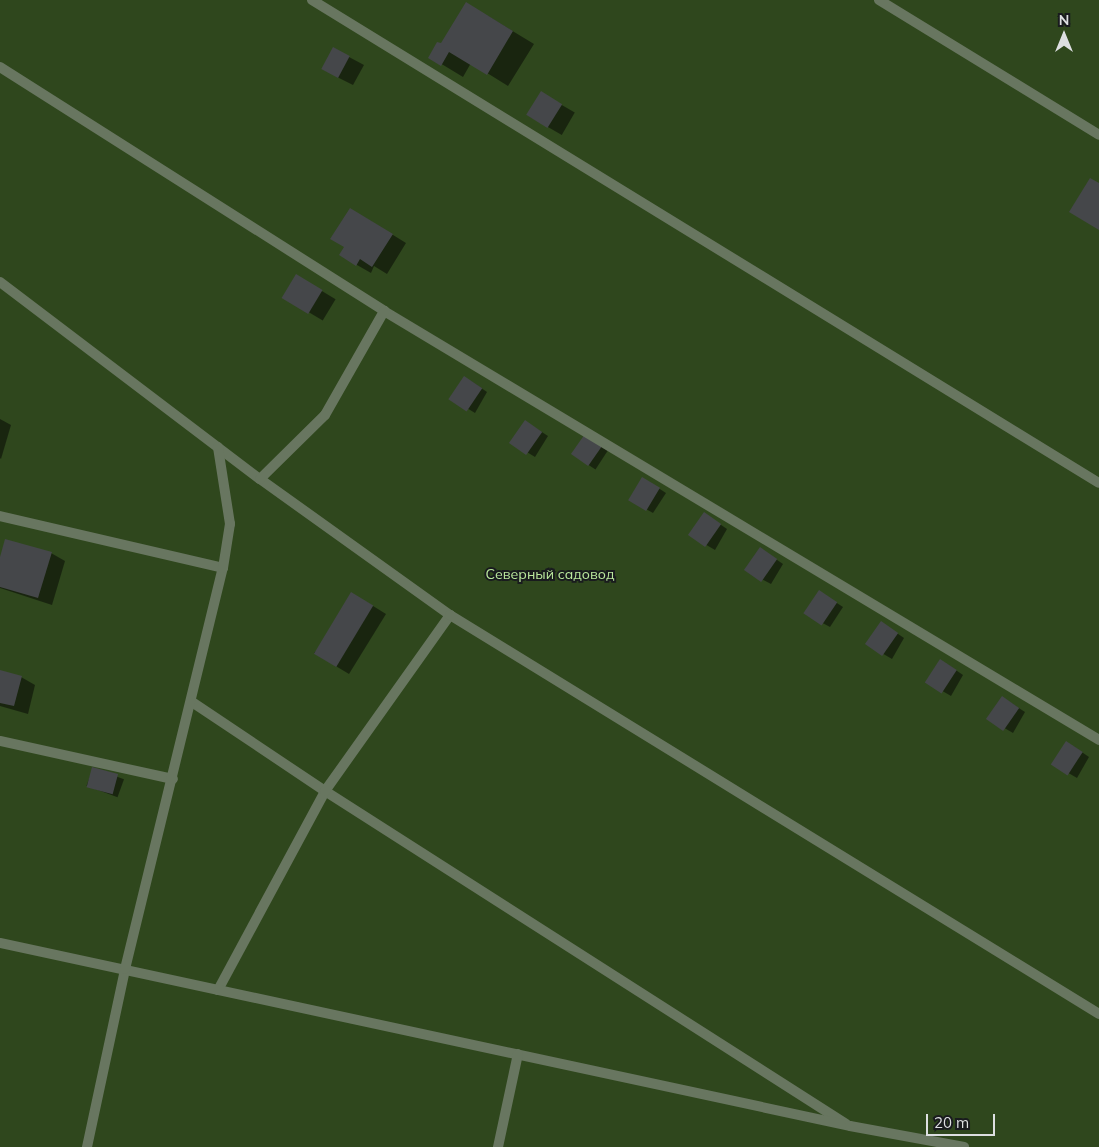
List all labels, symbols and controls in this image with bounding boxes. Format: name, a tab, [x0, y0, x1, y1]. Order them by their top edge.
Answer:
north arrow	[1039, 10, 1089, 60]
text: N	[1059, 11, 1069, 29]
park label: Северный садовод	[486, 566, 614, 582]
scale bar	[929, 1104, 998, 1136]
text: 20 m	[934, 1113, 969, 1132]

